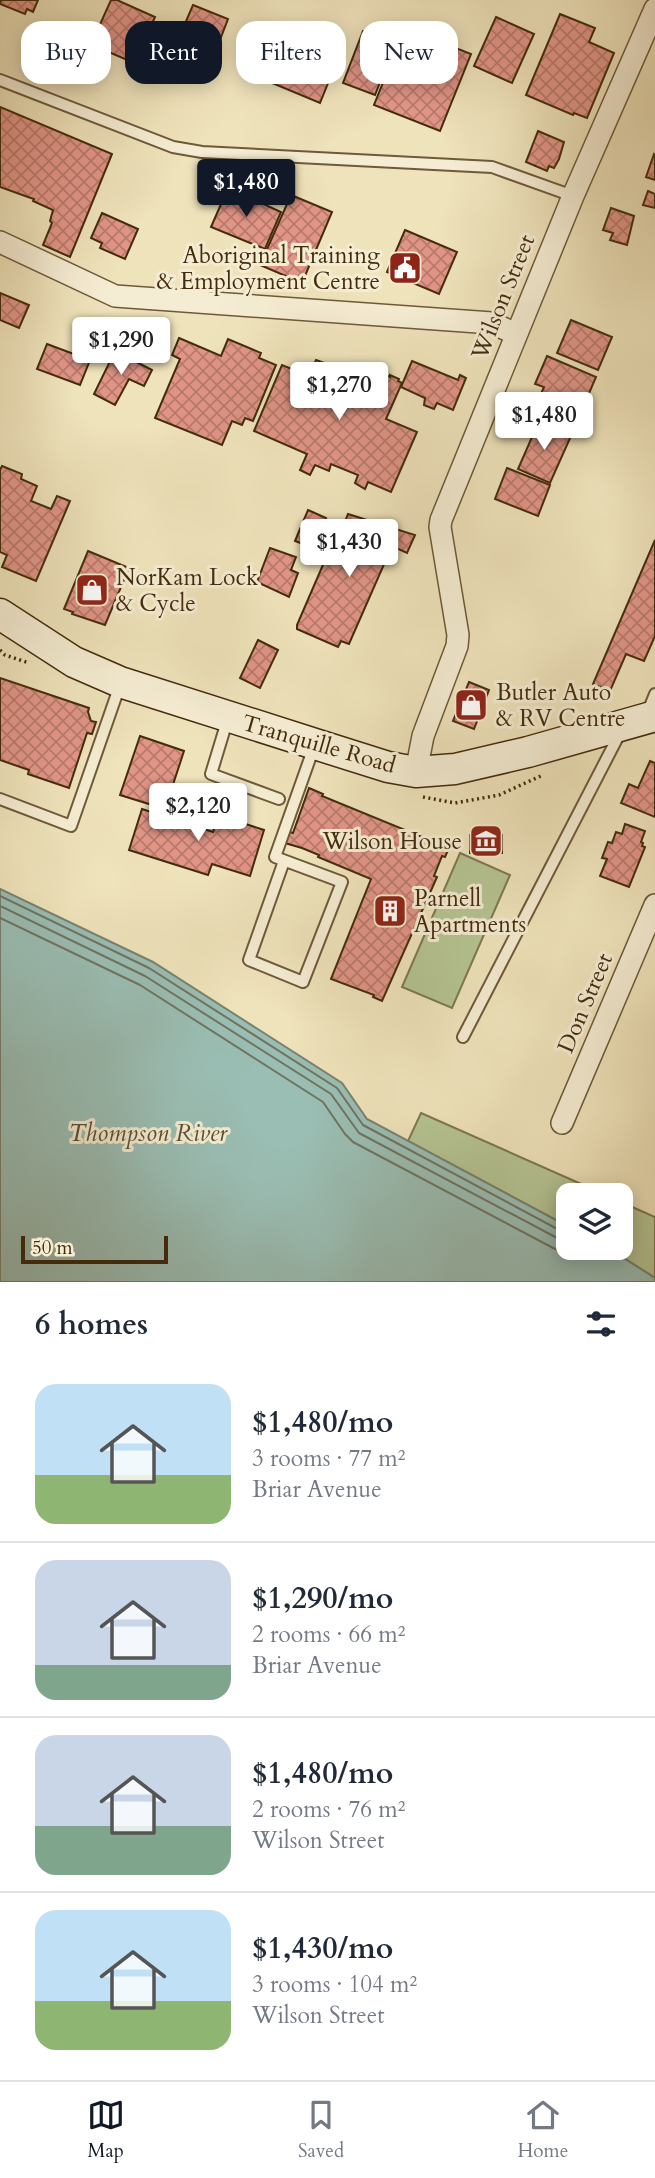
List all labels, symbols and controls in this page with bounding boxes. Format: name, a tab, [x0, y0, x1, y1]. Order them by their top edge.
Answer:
chip: Buy	[21, 21, 111, 84]
chip: Rent	[125, 21, 222, 84]
chip: Filters	[236, 21, 346, 84]
chip: New	[360, 21, 458, 84]
pin: $1,480	[189, 160, 303, 219]
text: $1,480	[213, 166, 279, 197]
street label: Wilson Street	[463, 230, 542, 365]
place label: Aboriginal Training & Employment Centre	[157, 240, 380, 297]
public building icon: Aboriginal Training & Employment Centre	[386, 249, 424, 287]
pin: $1,290	[64, 318, 178, 377]
text: $1,290	[88, 324, 154, 355]
pin: $1,270	[282, 362, 396, 422]
text: $1,270	[306, 369, 372, 400]
pin: $1,480	[487, 392, 601, 452]
text: $1,480	[511, 399, 577, 430]
pin: $1,430	[292, 520, 406, 579]
text: $1,430	[316, 526, 382, 557]
place label: NorKam Lock & Cycle	[116, 562, 259, 619]
shop icon: NorKam Lock & Cycle	[73, 571, 111, 609]
place label: Butler Auto & RV Centre	[496, 677, 626, 734]
shop icon: Butler Auto & RV Centre	[452, 686, 490, 724]
street label: Tranquille Road	[239, 707, 400, 781]
pin: $2,120	[141, 784, 255, 843]
text: $2,120	[165, 790, 231, 821]
museum icon: Wilson House	[467, 822, 505, 860]
place label: Wilson House	[321, 826, 462, 857]
place label: Parnell Apartments	[414, 883, 526, 940]
building icon: Parnell Apartments	[371, 892, 409, 930]
street label: Don Street	[550, 948, 620, 1058]
water label: Thompson River	[69, 1117, 228, 1150]
map controls	[556, 1183, 633, 1260]
button: layers	[556, 1183, 633, 1260]
scale bar	[21, 1233, 168, 1265]
text: 50 m	[32, 1235, 73, 1261]
text: 6 homes	[35, 1304, 148, 1345]
icon: filters	[582, 1305, 620, 1343]
text: $1,480/mo	[252, 1402, 393, 1443]
icon: home	[91, 1412, 175, 1496]
text: 3 rooms · 77 m²	[252, 1443, 405, 1474]
text: Briar Avenue	[252, 1474, 382, 1505]
text: $1,290/mo	[252, 1578, 393, 1619]
icon: home	[91, 1588, 175, 1672]
text: 2 rooms · 66 m²	[252, 1619, 405, 1650]
text: Briar Avenue	[252, 1650, 382, 1681]
text: $1,480/mo	[252, 1753, 393, 1794]
icon: home	[91, 1763, 175, 1847]
text: 2 rooms · 76 m²	[252, 1794, 405, 1825]
text: Wilson Street	[252, 1825, 384, 1856]
text: $1,430/mo	[252, 1928, 393, 1969]
icon: home	[91, 1938, 175, 2022]
text: 3 rooms · 104 m²	[252, 1969, 417, 2000]
text: Wilson Street	[252, 2000, 384, 2031]
tab: Map	[87, 2096, 125, 2164]
tab: Saved	[298, 2096, 344, 2164]
tab: Home	[517, 2096, 568, 2164]

